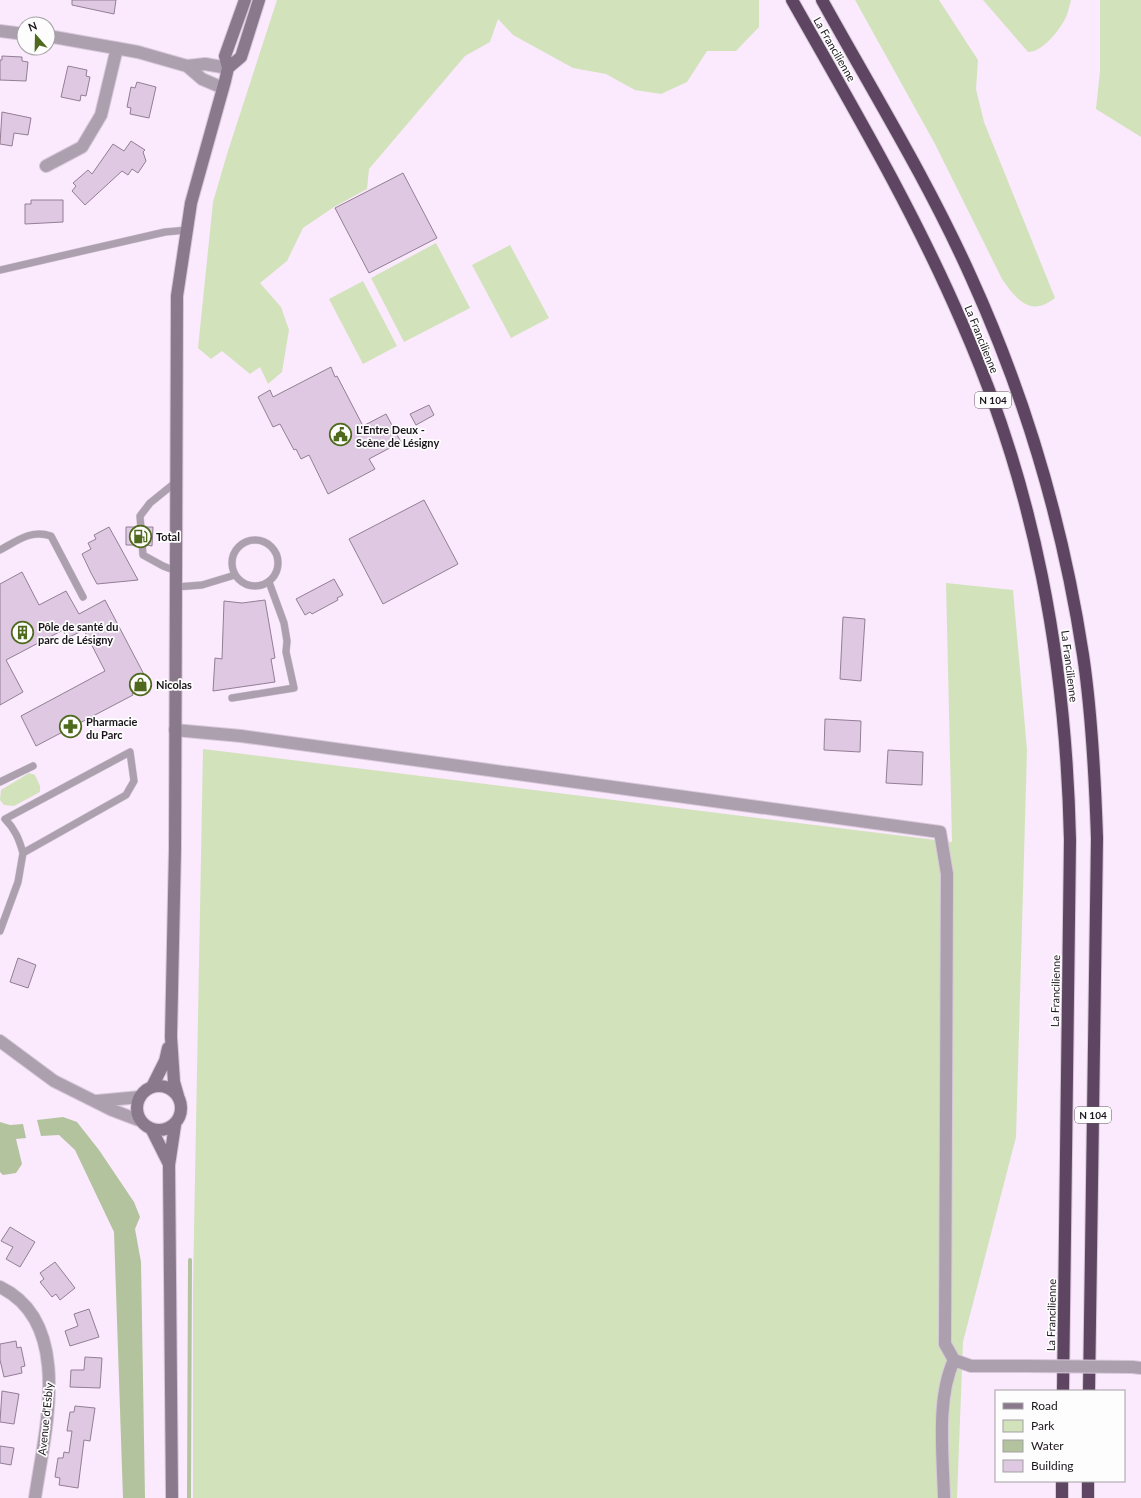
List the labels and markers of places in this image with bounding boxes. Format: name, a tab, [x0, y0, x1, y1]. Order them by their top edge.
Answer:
public building icon: L'Entre Deux - Scène de Lésigny	[328, 422, 354, 448]
place label: L'Entre Deux - Scène de Lésigny	[356, 423, 439, 449]
fuel station icon: Total	[128, 523, 154, 549]
place label: Total	[156, 530, 180, 543]
building icon: Pôle de santé du parc de Lésigny	[9, 619, 35, 645]
place label: Pôle de santé du parc de Lésigny	[38, 620, 119, 646]
shop icon: Nicolas	[127, 671, 153, 697]
place label: Nicolas	[156, 678, 192, 691]
pharmacy icon: Pharmacie du Parc	[57, 714, 83, 740]
place label: Pharmacie du Parc	[86, 715, 138, 741]

